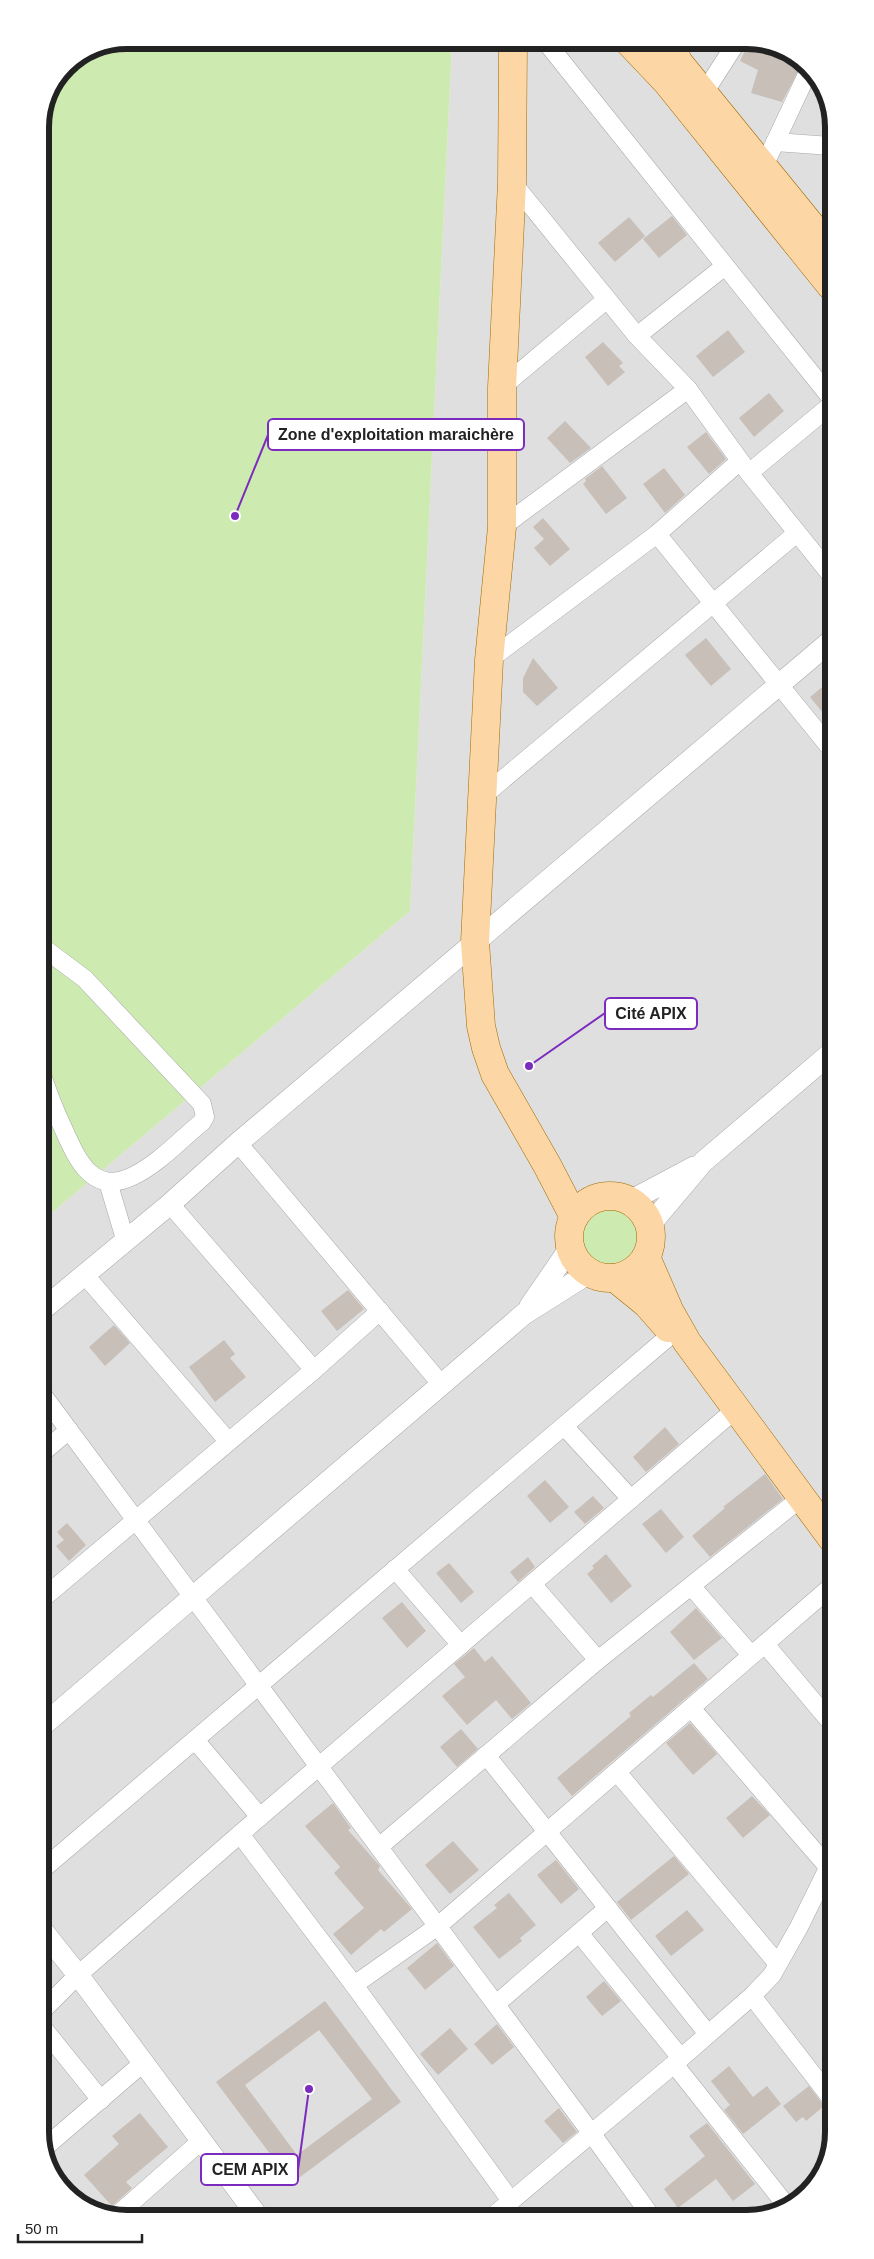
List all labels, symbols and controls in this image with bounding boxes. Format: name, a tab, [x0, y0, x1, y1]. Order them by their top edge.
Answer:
callout: Zone d'exploitation maraichère	[268, 419, 524, 450]
text: Zone d'exploitation maraichère	[278, 426, 514, 443]
callout: Cité APIX	[605, 998, 697, 1029]
text: Cité APIX	[615, 1005, 687, 1022]
callout: CEM APIX	[201, 2154, 298, 2185]
text: CEM APIX	[212, 2161, 289, 2178]
scale bar	[18, 2212, 141, 2244]
text: 50 m	[25, 2220, 58, 2237]

